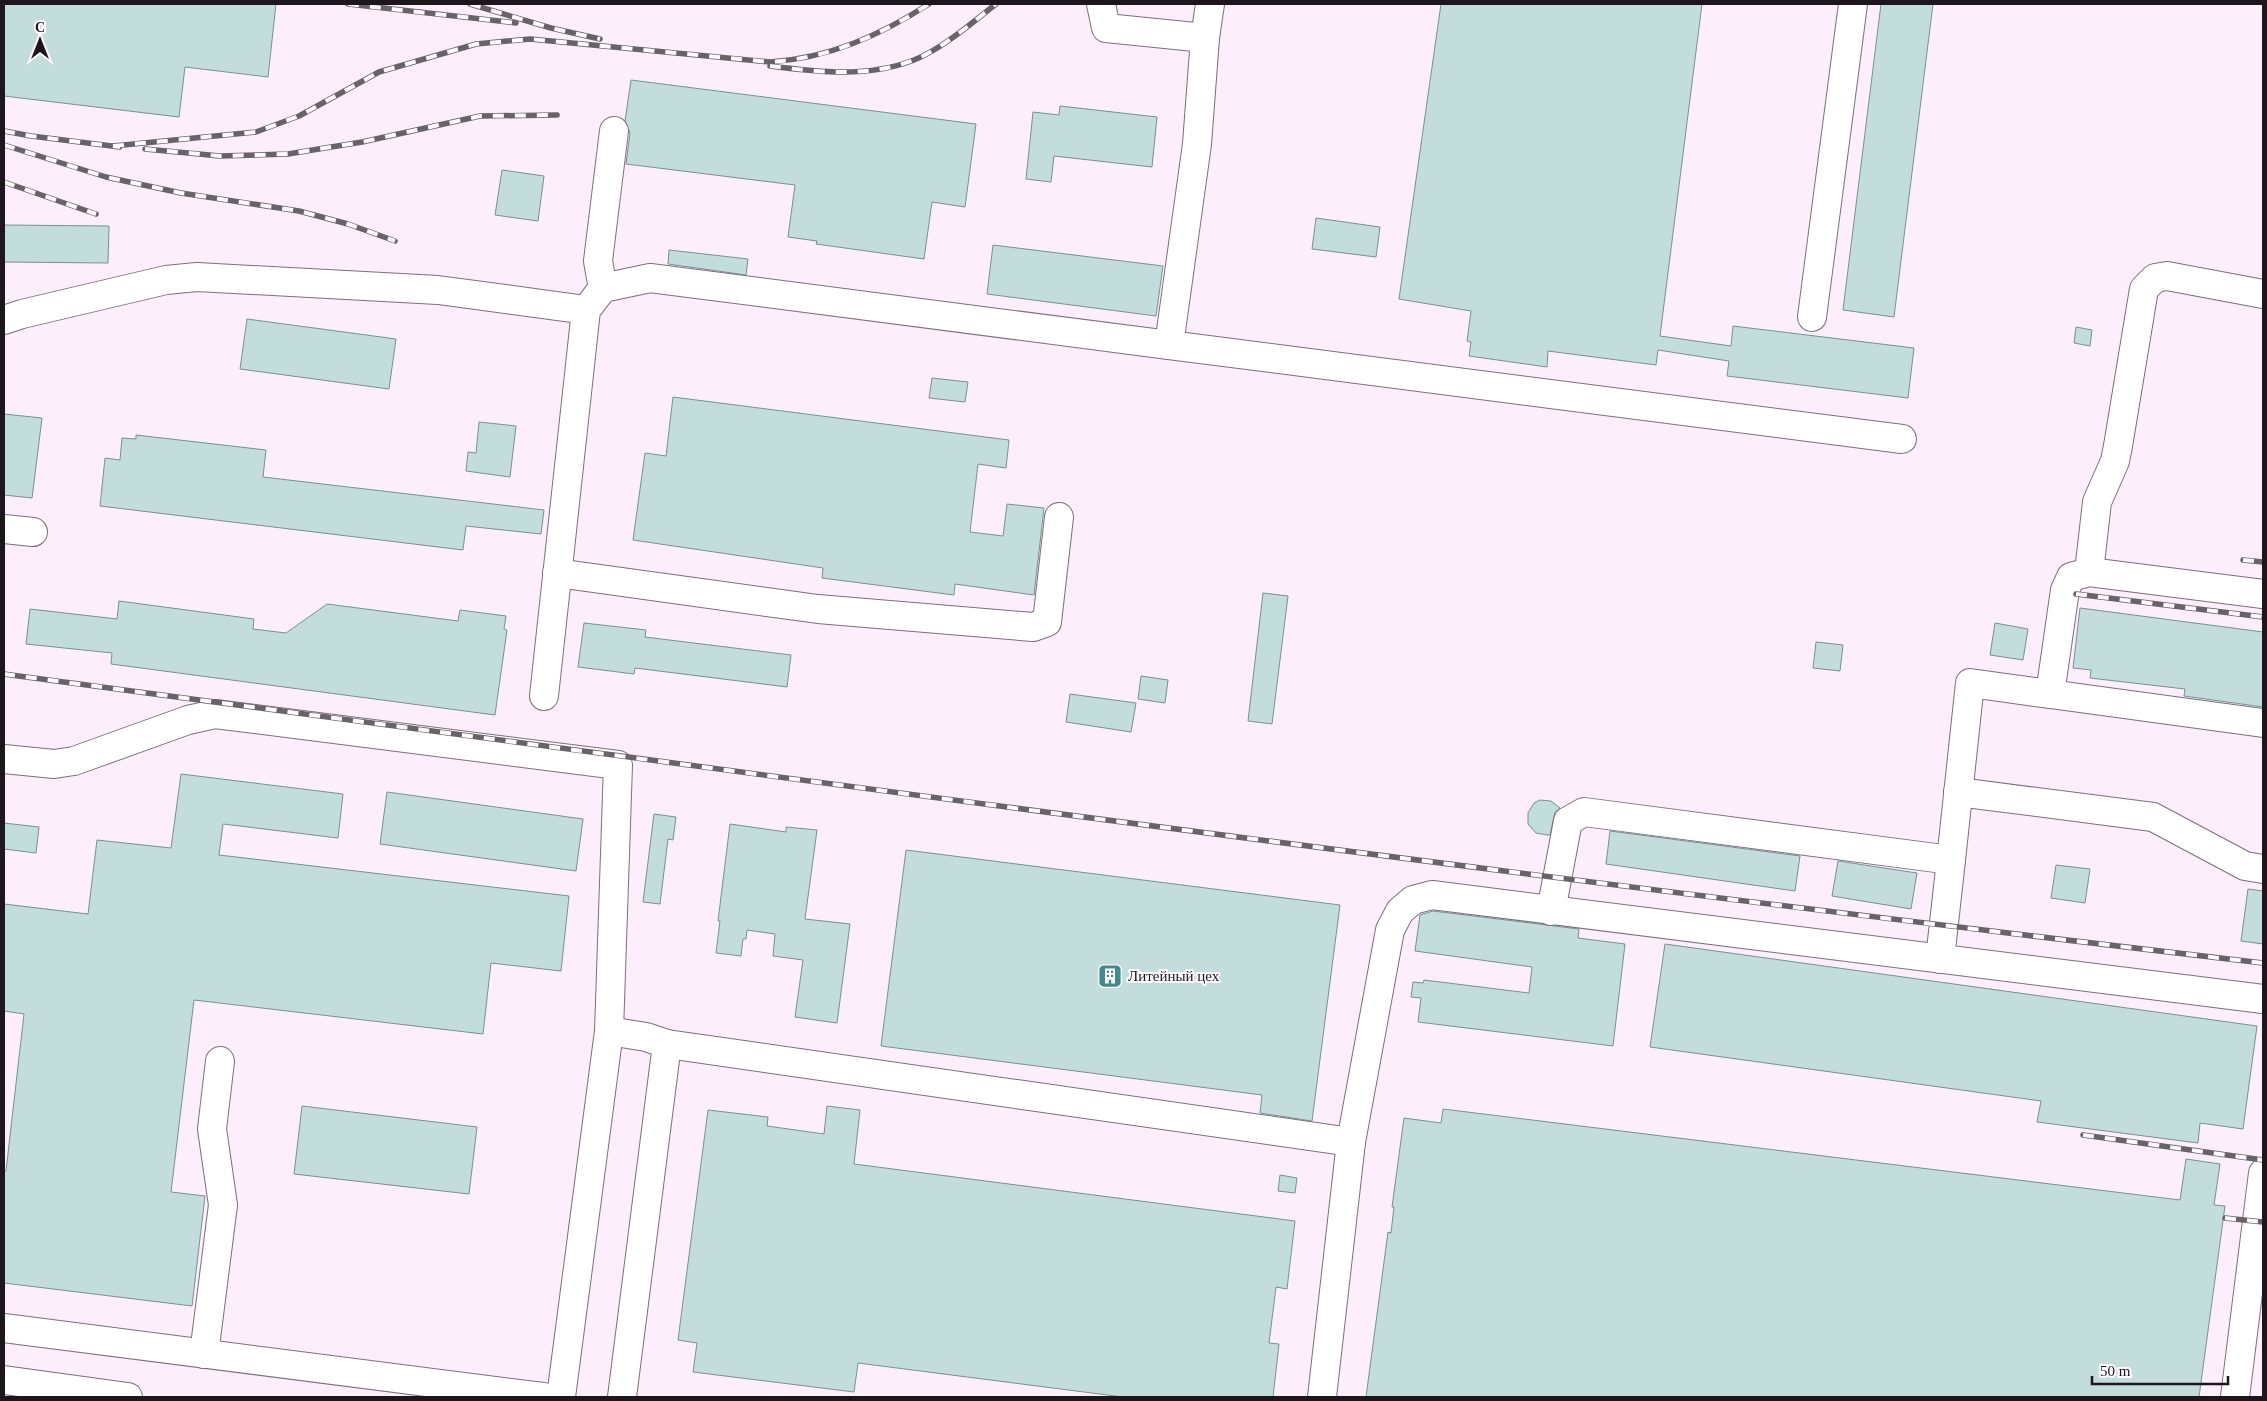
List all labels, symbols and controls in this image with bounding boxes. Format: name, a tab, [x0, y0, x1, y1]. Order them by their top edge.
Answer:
north arrow	[15, 15, 65, 65]
text: С	[35, 20, 45, 35]
building icon: Литейный цех	[1097, 963, 1123, 989]
place label: Литейный цех	[1128, 968, 1220, 984]
scale bar	[2092, 1354, 2228, 1386]
text: 50 m	[2100, 1363, 2131, 1379]

